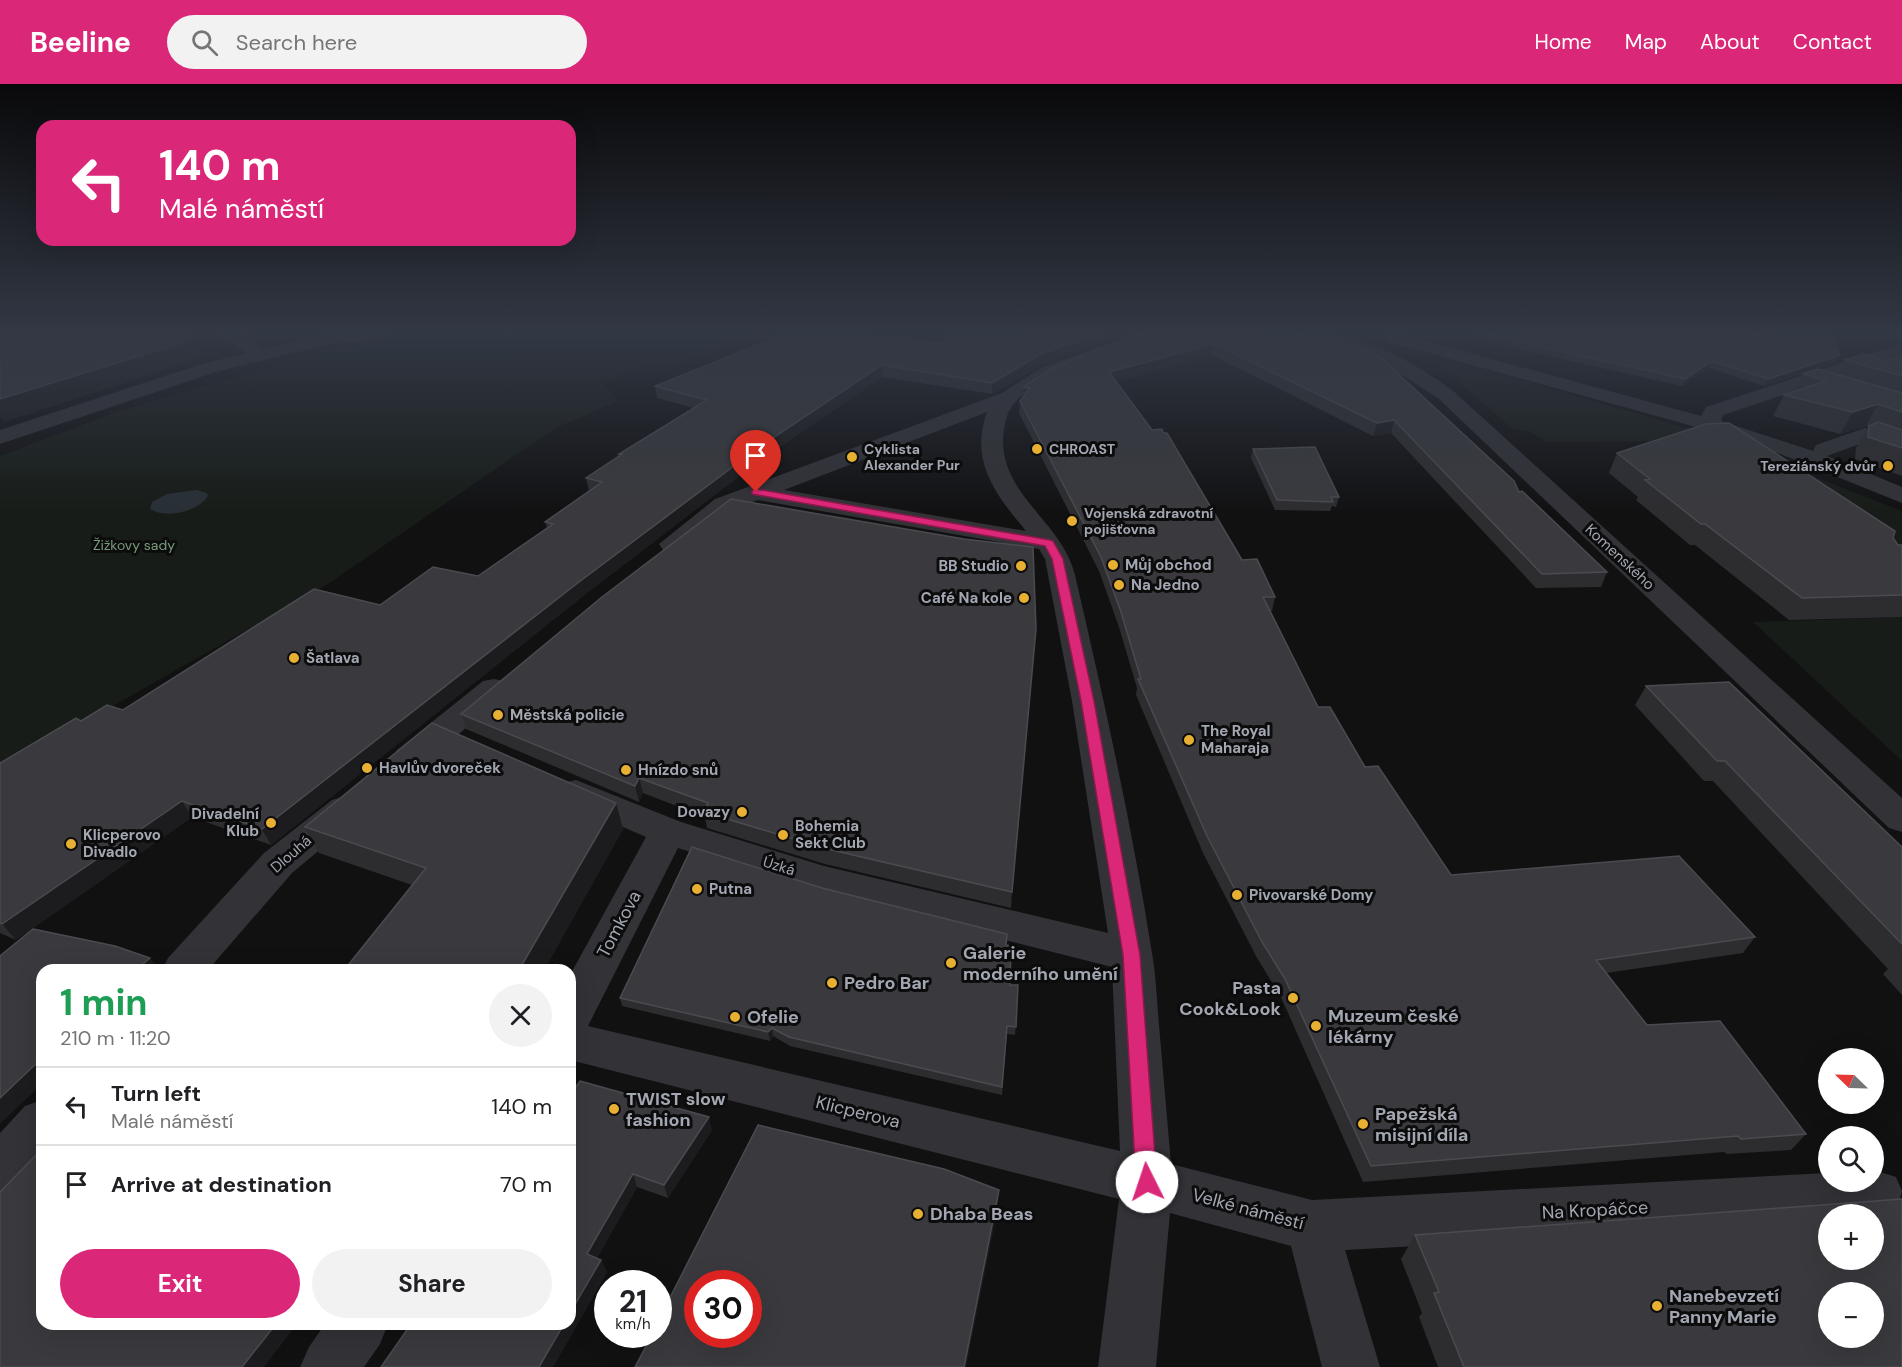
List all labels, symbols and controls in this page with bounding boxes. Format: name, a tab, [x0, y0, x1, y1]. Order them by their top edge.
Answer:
search box	[167, 15, 587, 69]
text: Beeline	[30, 24, 131, 61]
icon: search	[188, 26, 221, 59]
text: Search here	[236, 28, 357, 57]
text: Home	[1534, 28, 1592, 56]
text: Map	[1625, 28, 1667, 56]
text: About	[1700, 28, 1760, 56]
text: Contact	[1793, 28, 1872, 56]
text: 140 m	[159, 138, 281, 193]
icon: left	[60, 144, 138, 222]
text: Malé náměstí	[159, 191, 324, 226]
pin	[730, 430, 781, 492]
icon: arrive	[739, 439, 772, 472]
place label: Cyklista Alexander Pur	[864, 440, 960, 474]
place label: CHROAST	[1049, 440, 1115, 458]
marker: CHROAST	[1030, 442, 1044, 456]
marker: Cyklista Alexander Pur	[845, 450, 859, 464]
place label: Tereziánský dvůr	[1760, 457, 1876, 475]
marker: Tereziánský dvůr	[1881, 459, 1895, 473]
place label: Vojenská zdravotní pojišťovna	[1084, 504, 1214, 538]
marker: Vojenská zdravotní pojišťovna	[1065, 514, 1079, 528]
street label: Komenského	[1581, 520, 1659, 594]
park label: Žižkovy sady	[93, 536, 175, 554]
place label: Můj obchod	[1125, 555, 1212, 575]
place label: BB Studio	[938, 556, 1009, 576]
marker: Můj obchod	[1106, 558, 1120, 572]
marker: BB Studio	[1014, 559, 1028, 573]
place label: Na Jedno	[1131, 575, 1200, 595]
marker: Na Jedno	[1112, 578, 1126, 592]
place label: Café Na kole	[921, 588, 1012, 608]
marker: Café Na kole	[1017, 591, 1031, 605]
place label: Šatlava	[306, 648, 360, 668]
marker: Šatlava	[287, 651, 301, 665]
place label: Městská policie	[510, 705, 625, 725]
marker: Městská policie	[491, 708, 505, 722]
place label: The Royal Maharaja	[1201, 721, 1271, 758]
marker: The Royal Maharaja	[1182, 733, 1196, 747]
place label: Havlův dvoreček	[379, 758, 501, 778]
place label: Hnízdo snů	[638, 760, 718, 780]
marker: Havlův dvoreček	[360, 761, 374, 775]
marker: Hnízdo snů	[619, 763, 633, 777]
place label: Dovazy	[677, 802, 730, 822]
place label: Divadelní Klub	[191, 804, 259, 841]
marker: Dovazy	[735, 805, 749, 819]
marker: Divadelní Klub	[264, 816, 278, 830]
place label: Bohemia Sekt Club	[795, 816, 866, 853]
place label: Klicperovo Divadlo	[83, 825, 161, 862]
marker: Bohemia Sekt Club	[776, 828, 790, 842]
street label: Dlouhá	[266, 831, 316, 877]
marker: Klicperovo Divadlo	[64, 837, 78, 851]
street label: Úzká	[761, 852, 797, 880]
place label: Putna	[709, 879, 752, 899]
marker: Putna	[690, 882, 704, 896]
place label: Pivovarské Domy	[1249, 885, 1373, 905]
street label: Tomkova	[591, 886, 647, 962]
marker: Pivovarské Domy	[1230, 888, 1244, 902]
place label: Galerie moderního umění	[963, 941, 1118, 986]
marker: Galerie moderního umění	[944, 956, 958, 970]
place label: Pedro Bar	[844, 971, 929, 995]
marker: Pedro Bar	[825, 976, 839, 990]
place label: Pasta Cook&Look	[1179, 976, 1282, 1021]
text: 1 min	[60, 979, 148, 1026]
button: close	[489, 984, 552, 1047]
marker: Pasta Cook&Look	[1286, 991, 1300, 1005]
place label: Muzeum české lékárny	[1328, 1004, 1459, 1049]
place label: Ofelie	[747, 1005, 799, 1029]
marker: Ofelie	[728, 1010, 742, 1024]
marker: Muzeum české lékárny	[1309, 1019, 1323, 1033]
text: 210 m · 11:20	[60, 1025, 171, 1051]
north arrow	[1818, 1048, 1884, 1114]
map controls	[1818, 1048, 1884, 1348]
text: Turn left	[111, 1079, 201, 1108]
place label: TWIST slow fashion	[626, 1087, 726, 1132]
icon: left	[60, 1090, 93, 1123]
street label: Klicperova	[813, 1090, 903, 1134]
text: 140 m	[491, 1092, 552, 1121]
marker: TWIST slow fashion	[607, 1102, 621, 1116]
place label: Papežská misijní díla	[1375, 1102, 1468, 1147]
text: Malé náměstí	[111, 1108, 233, 1134]
marker: Papežská misijní díla	[1356, 1117, 1370, 1131]
button: search	[1818, 1126, 1884, 1192]
position arrow	[1115, 1150, 1179, 1214]
icon: arrive	[60, 1168, 93, 1201]
text: Arrive at destination	[111, 1170, 332, 1199]
text: 70 m	[500, 1170, 552, 1199]
street label: Velké náměstí	[1190, 1183, 1306, 1235]
street label: Na Kropáčce	[1541, 1195, 1649, 1225]
place label: Dhaba Beas	[930, 1202, 1033, 1226]
button: +	[1818, 1204, 1884, 1270]
marker: Dhaba Beas	[911, 1207, 925, 1221]
button: Exit	[60, 1249, 300, 1318]
button: Share	[312, 1249, 552, 1318]
speed limit sign: 30	[684, 1270, 762, 1348]
text: 21	[619, 1282, 647, 1321]
button: −	[1818, 1282, 1884, 1348]
place label: Nanebevzetí Panny Marie	[1669, 1284, 1779, 1329]
marker: Nanebevzetí Panny Marie	[1650, 1299, 1664, 1313]
text: km/h	[615, 1314, 651, 1334]

